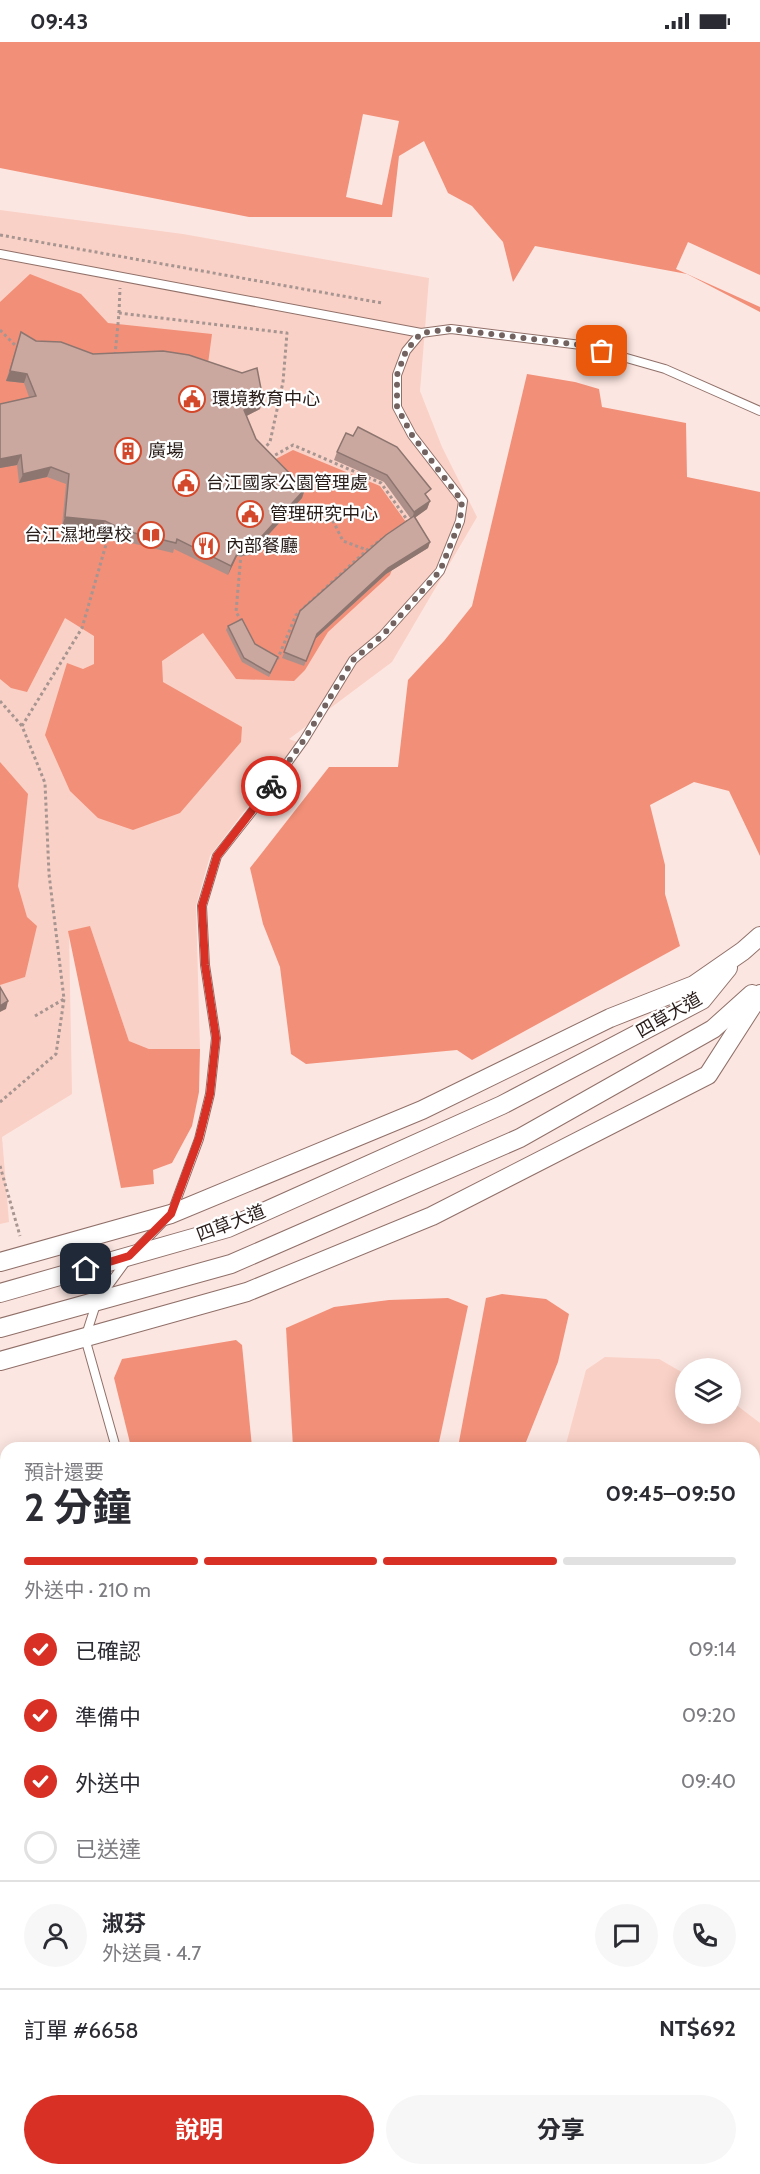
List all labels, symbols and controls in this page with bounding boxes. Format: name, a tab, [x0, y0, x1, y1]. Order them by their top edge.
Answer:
text: 09:43	[30, 8, 88, 35]
pin	[576, 325, 627, 376]
icon: bag	[585, 334, 618, 367]
public building icon: 環境教育中心	[177, 384, 207, 414]
place label: 環境教育中心	[212, 388, 320, 410]
building icon: 廣場	[113, 436, 143, 466]
place label: 廣場	[148, 440, 184, 462]
public building icon: 台江國家公園管理處	[171, 468, 201, 498]
place label: 台江國家公園管理處	[206, 472, 368, 494]
public building icon: 管理研究中心	[235, 499, 265, 529]
place label: 管理研究中心	[270, 503, 378, 525]
library icon: 台江濕地學校	[136, 520, 166, 550]
place label: 台江濕地學校	[24, 524, 132, 546]
restaurant icon: 內部餐廳	[191, 531, 221, 561]
place label: 內部餐廳	[226, 535, 298, 557]
courier	[241, 756, 301, 816]
icon: bike	[255, 770, 288, 803]
street label: 四草大道	[632, 987, 706, 1043]
street label: 四草大道	[193, 1200, 269, 1246]
pin	[60, 1243, 111, 1294]
icon: home	[69, 1252, 102, 1285]
map controls	[675, 1358, 741, 1424]
button: layers	[675, 1358, 741, 1424]
text: 預計還要	[24, 1460, 104, 1484]
text: 09:45–09:50	[605, 1480, 736, 1507]
text: 2 分鐘	[24, 1483, 131, 1531]
text: 外送中 · 210 m	[24, 1578, 151, 1602]
icon: check	[24, 1633, 57, 1666]
text: 09:14	[688, 1637, 736, 1661]
text: 已確認	[75, 1638, 141, 1665]
icon: check	[24, 1699, 57, 1732]
text: 09:20	[682, 1703, 736, 1727]
text: 準備中	[75, 1704, 141, 1731]
icon: check	[24, 1765, 57, 1798]
text: 09:40	[681, 1769, 736, 1793]
text: 外送中	[75, 1770, 141, 1797]
text: 已送達	[75, 1836, 141, 1863]
button: person	[24, 1904, 87, 1967]
button: chat	[595, 1904, 658, 1967]
button: phone	[673, 1904, 736, 1967]
text: 淑芬	[102, 1910, 146, 1937]
text: 外送員 · 4.7	[102, 1941, 201, 1965]
text: NT$692	[659, 2015, 736, 2042]
text: 訂單 #6658	[24, 2017, 139, 2044]
button: 說明	[24, 2095, 374, 2164]
button: 分享	[386, 2095, 736, 2164]

